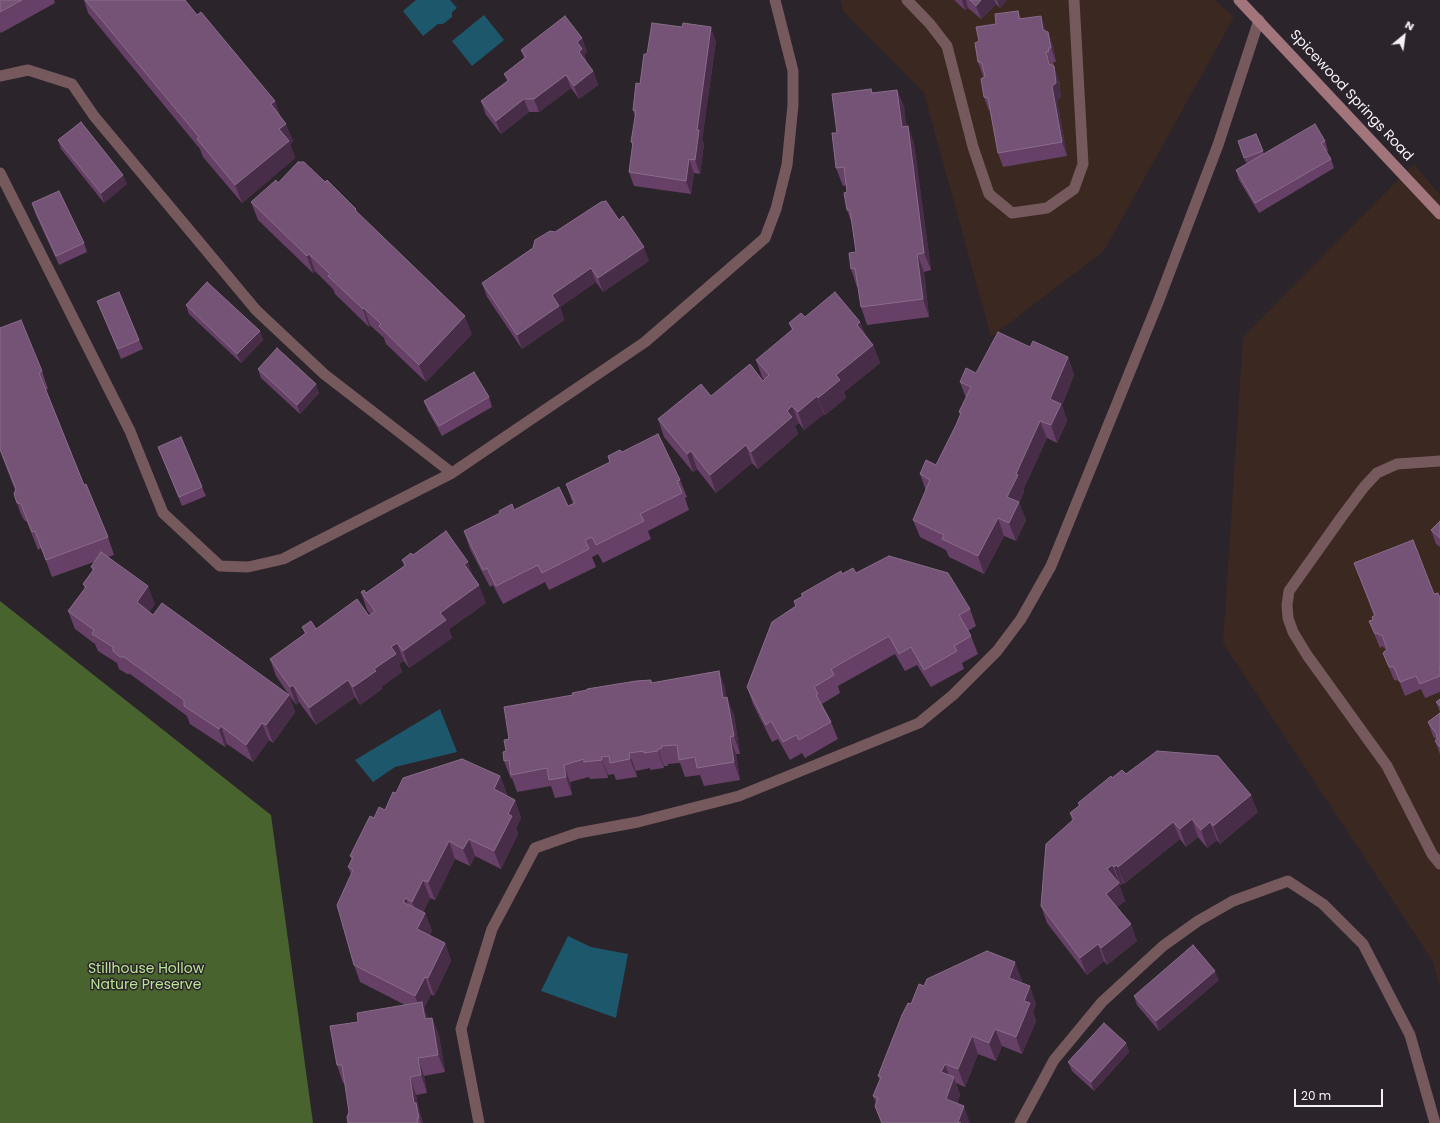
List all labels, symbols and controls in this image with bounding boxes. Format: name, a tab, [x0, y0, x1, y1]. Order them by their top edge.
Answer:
north arrow	[1384, 16, 1424, 56]
text: N	[1402, 17, 1417, 35]
street label: Spicewood Springs Road	[1286, 27, 1416, 165]
park label: Stillhouse Hollow Nature Preserve	[88, 961, 204, 994]
scale bar	[1296, 1081, 1385, 1107]
text: 20 m	[1301, 1087, 1331, 1104]

